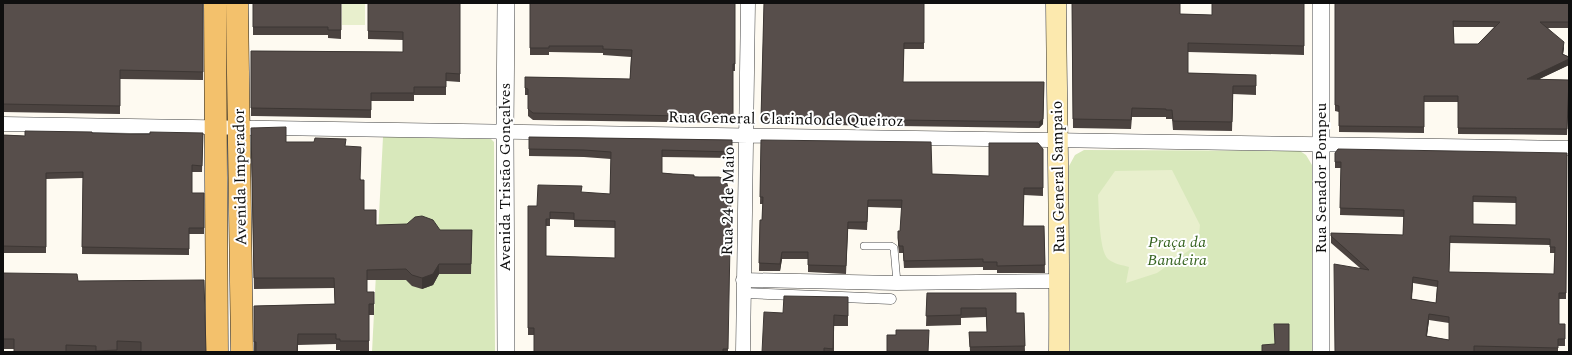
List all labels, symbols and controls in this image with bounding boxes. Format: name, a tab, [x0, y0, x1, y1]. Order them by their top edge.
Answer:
street label: Avenida Tristão Gonçalves	[493, 82, 517, 272]
street label: Rua General Sampaio	[1045, 101, 1071, 253]
street label: Rua Senador Pompeu	[1309, 102, 1333, 254]
street label: Rua General Clarindo de Queiroz	[668, 105, 904, 133]
street label: Avenida Imperador	[227, 108, 253, 246]
street label: Rua 24 de Maio	[715, 146, 741, 256]
park label: Praça da Bandeira	[1147, 230, 1207, 272]

